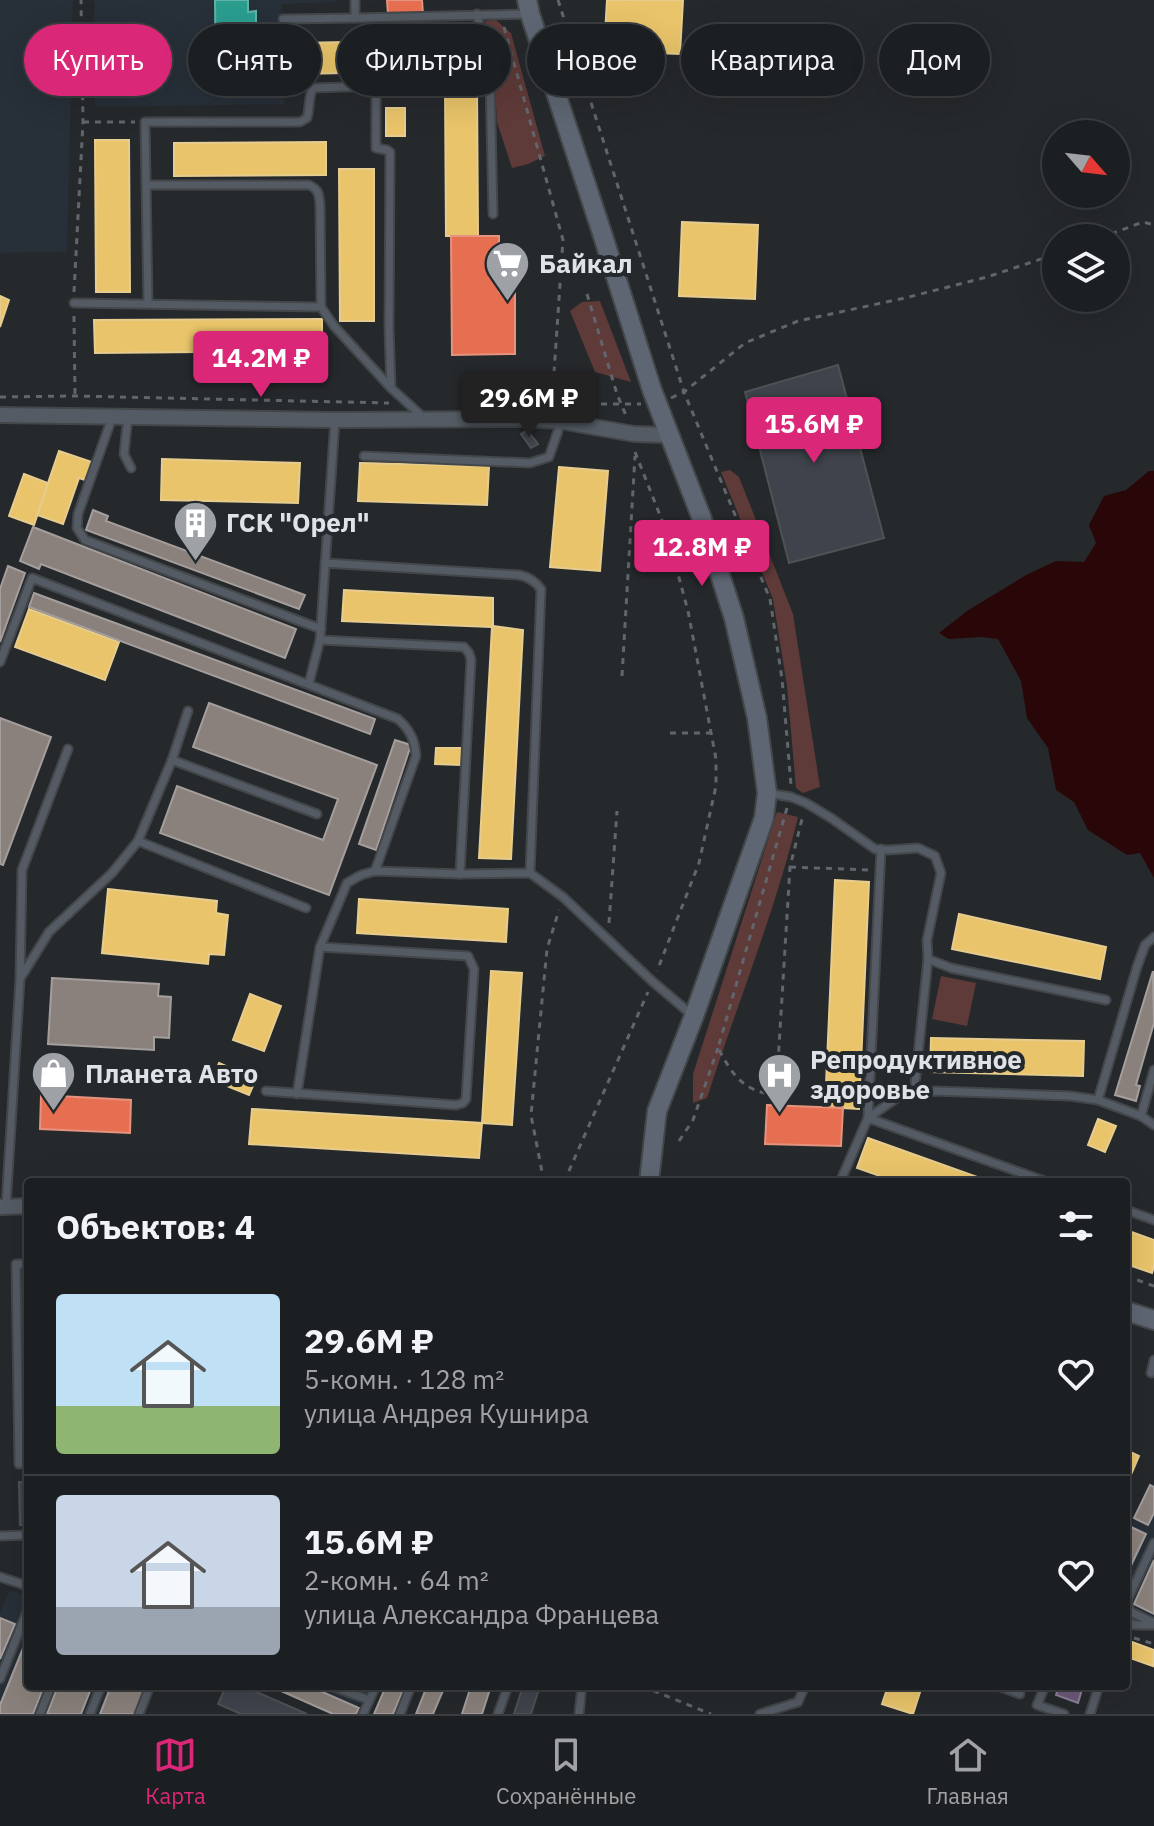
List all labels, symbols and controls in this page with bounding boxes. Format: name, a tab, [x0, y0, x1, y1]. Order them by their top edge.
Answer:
chip: Купить	[24, 24, 172, 96]
chip: Снять	[188, 24, 321, 96]
chip: Фильтры	[337, 24, 511, 96]
chip: Новое	[527, 24, 665, 96]
chip: Квартира	[681, 24, 863, 96]
chip: Дом	[879, 24, 990, 96]
north arrow	[1042, 120, 1130, 208]
map controls	[1042, 120, 1130, 312]
button: layers	[1042, 224, 1130, 312]
supermarket icon: Байкал	[484, 240, 532, 303]
place label: Байкал	[539, 246, 633, 280]
pin: 14.2M ₽	[187, 331, 335, 399]
text: 14.2M ₽	[211, 340, 311, 374]
pin: 29.6M ₽	[455, 371, 603, 439]
text: 29.6M ₽	[479, 380, 579, 414]
pin: 15.6M ₽	[740, 397, 888, 465]
text: 15.6M ₽	[764, 406, 864, 440]
building icon: ГСК "Орел"	[171, 499, 219, 562]
place label: ГСК "Орел"	[226, 505, 370, 539]
pin: 12.8M ₽	[628, 520, 776, 588]
text: 12.8M ₽	[652, 529, 752, 563]
place label: Репродуктивное здоровье	[810, 1042, 1022, 1106]
shop icon: Планета Авто	[30, 1050, 78, 1113]
hospital icon: Репродуктивное здоровье	[755, 1051, 803, 1114]
place label: Планета Авто	[85, 1056, 258, 1090]
text: Объектов: 4	[56, 1204, 255, 1248]
icon: filters	[1054, 1204, 1098, 1248]
text: 29.6M ₽	[304, 1318, 434, 1362]
icon: home	[120, 1326, 216, 1422]
icon: heart	[1054, 1352, 1098, 1396]
text: 5-комн. · 128 m²	[304, 1362, 504, 1396]
text: улица Андрея Кушнира	[304, 1396, 589, 1430]
text: 15.6M ₽	[304, 1519, 434, 1563]
icon: home	[120, 1527, 216, 1623]
icon: heart	[1054, 1553, 1098, 1597]
text: 2-комн. · 64 m²	[304, 1563, 489, 1597]
text: улица Александра Францева	[304, 1597, 659, 1631]
tab: Карта	[145, 1733, 206, 1810]
tab: Сохранённые	[496, 1733, 636, 1810]
tab: Главная	[927, 1733, 1009, 1810]

